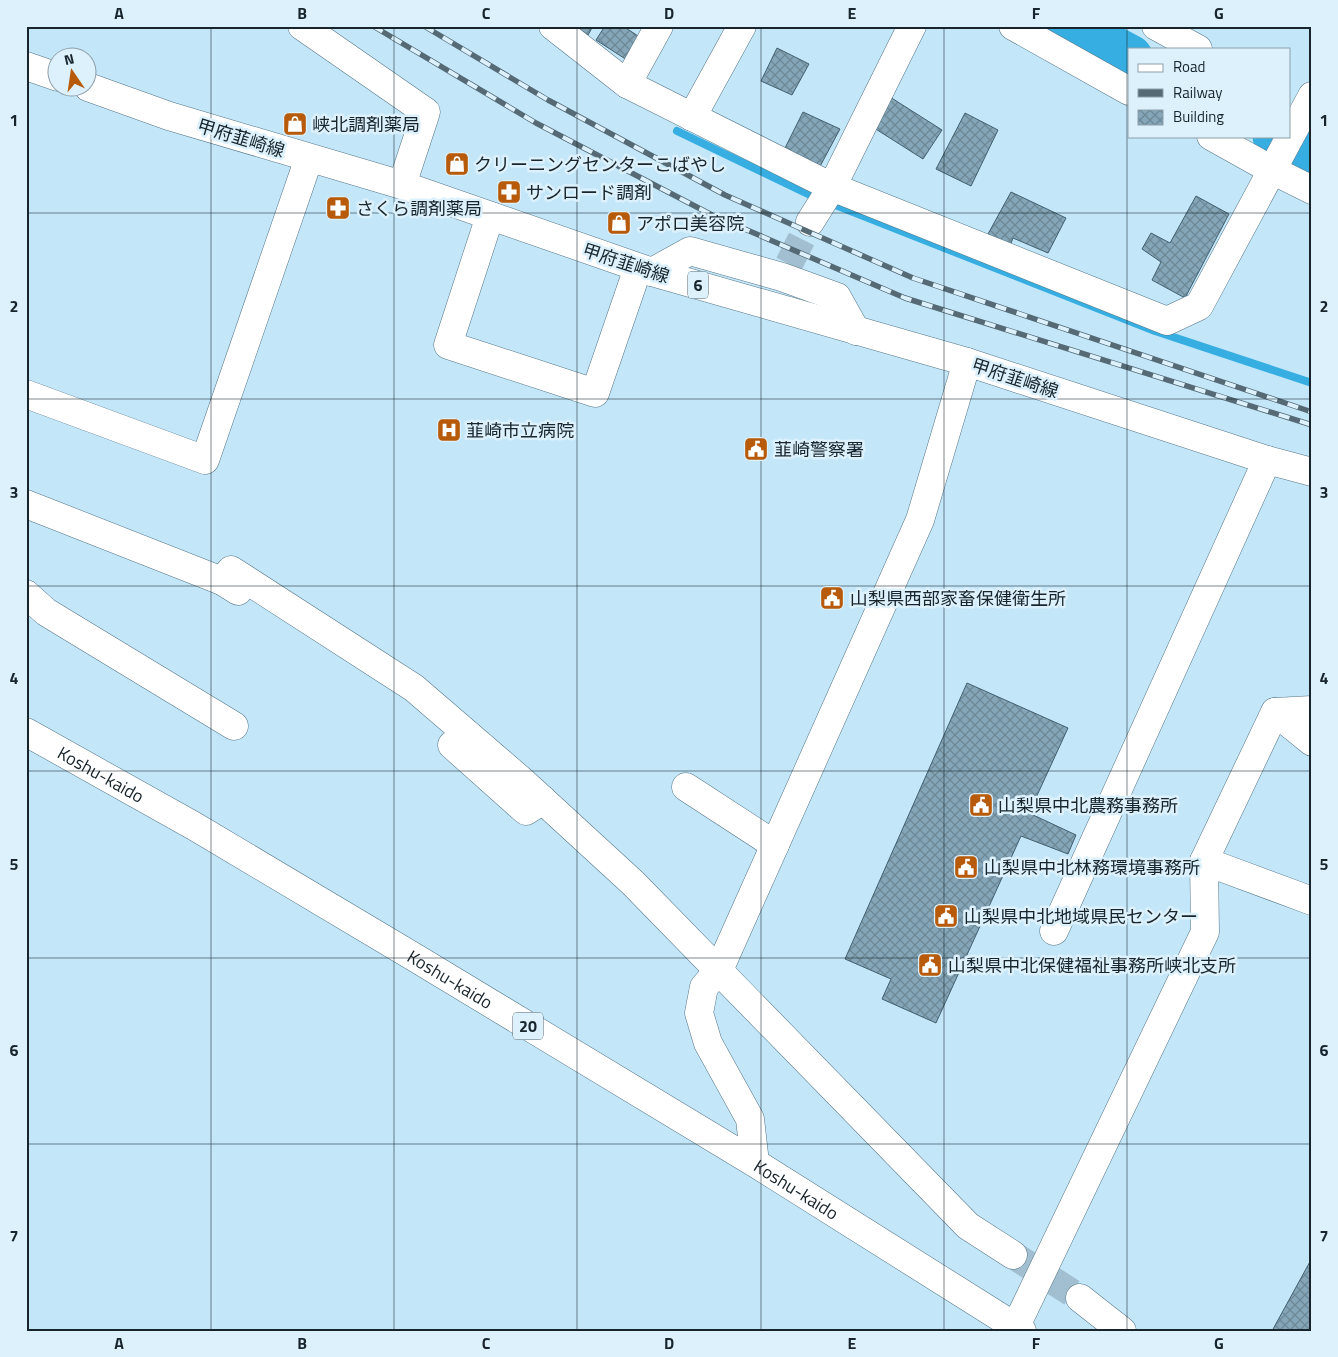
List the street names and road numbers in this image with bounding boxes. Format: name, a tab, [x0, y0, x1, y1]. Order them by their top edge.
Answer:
street label: 甲府韮崎線	[194, 112, 288, 164]
street label: 甲府韮崎線	[579, 236, 673, 290]
road number: 6	[688, 272, 708, 298]
street label: 甲府韮崎線	[968, 351, 1062, 405]
street label: Koshu-kaido	[53, 739, 149, 809]
street label: Koshu-kaido	[402, 943, 498, 1015]
road number: 20	[513, 1012, 543, 1040]
street label: Koshu-kaido	[749, 1152, 844, 1226]

